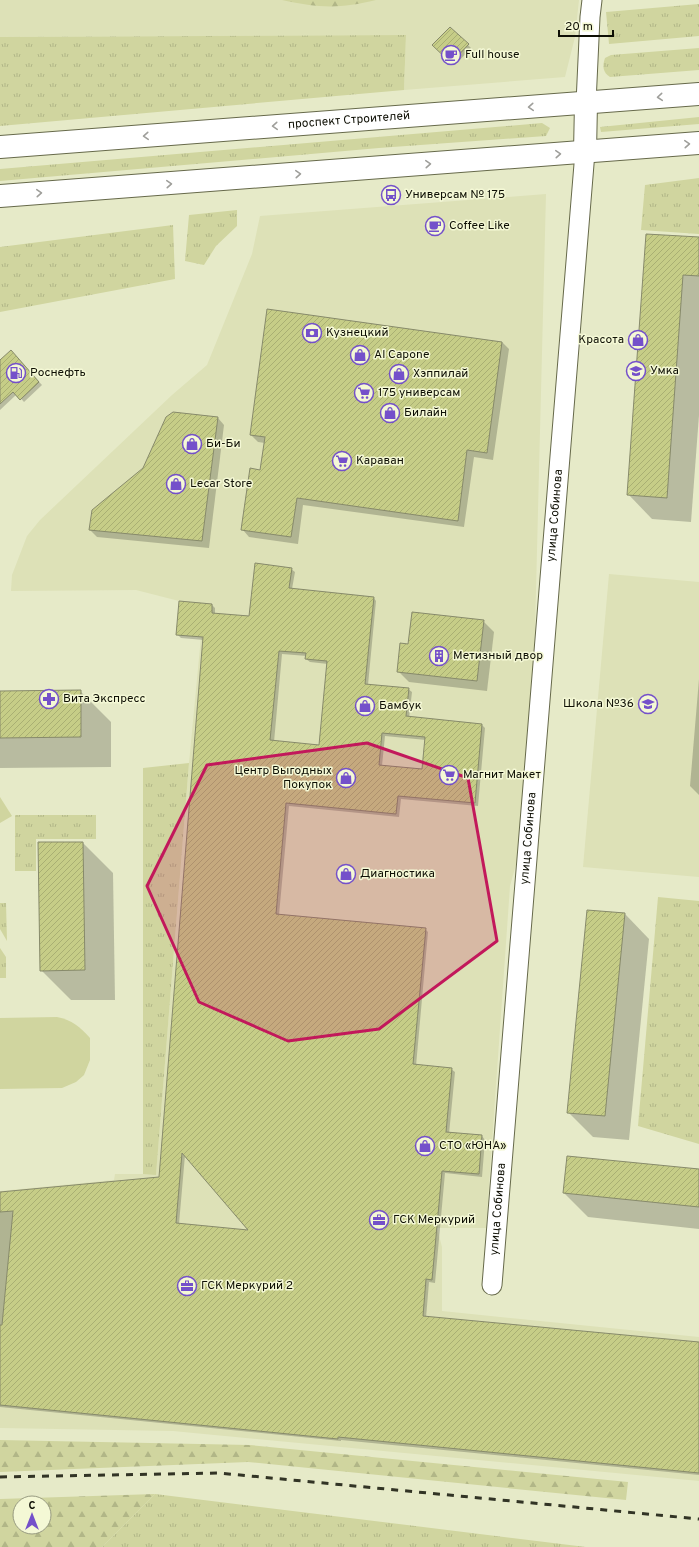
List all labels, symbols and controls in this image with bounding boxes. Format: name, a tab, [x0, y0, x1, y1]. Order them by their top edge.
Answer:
scale bar	[559, 12, 613, 38]
text: 20 m	[565, 19, 593, 35]
cafe icon: Full house	[440, 44, 462, 66]
place label: Full house	[465, 47, 520, 63]
one-way arrow	[657, 92, 663, 101]
one-way arrow	[527, 102, 534, 111]
street label: проспект Строителей	[287, 108, 411, 133]
one-way arrow	[272, 122, 278, 131]
one-way arrow	[143, 132, 149, 141]
one-way arrow	[684, 139, 690, 148]
one-way arrow	[555, 149, 561, 158]
one-way arrow	[425, 159, 431, 168]
one-way arrow	[295, 169, 301, 178]
one-way arrow	[166, 179, 172, 188]
bus stop icon: Универсам № 175	[380, 184, 402, 206]
place label: Универсам № 175	[405, 187, 505, 203]
one-way arrow	[36, 189, 42, 198]
cafe icon: Coffee Like	[424, 215, 446, 237]
place label: Coffee Like	[449, 218, 510, 234]
bank icon: Кузнецкий	[301, 322, 323, 344]
place label: Кузнецкий	[326, 325, 388, 341]
shop icon: Красота	[627, 329, 649, 351]
place label: Красота	[578, 332, 624, 348]
shop icon: Al Capone	[349, 344, 371, 366]
place label: Al Capone	[374, 347, 429, 363]
school or university icon: Умка	[625, 360, 647, 382]
fuel station icon: Роснефть	[5, 362, 27, 384]
shop icon: Хэппилай	[388, 363, 410, 385]
place label: Умка	[650, 363, 679, 379]
place label: Роснефть	[30, 365, 86, 381]
place label: Хэппилай	[413, 366, 468, 382]
supermarket icon: 175 универсам	[353, 382, 375, 404]
place label: 175 универсам	[378, 385, 460, 401]
shop icon: Билайн	[379, 402, 401, 424]
place label: Билайн	[404, 405, 447, 421]
shop icon: Би-Би	[181, 433, 203, 455]
place label: Би-Би	[206, 436, 241, 452]
supermarket icon: Караван	[331, 450, 353, 472]
place label: Караван	[356, 453, 404, 469]
street label: улица Собинова	[543, 469, 567, 563]
shop icon: Lecar Store	[165, 473, 187, 495]
place label: Lecar Store	[190, 476, 252, 492]
building icon: Метизный двор	[428, 645, 450, 667]
place label: Метизный двор	[453, 648, 543, 664]
pharmacy icon: Вита Экспресс	[38, 688, 60, 710]
place label: Вита Экспресс	[63, 691, 146, 707]
school or university icon: Школа №36	[637, 693, 659, 715]
shop icon: Бамбук	[354, 695, 376, 717]
place label: Школа №36	[563, 696, 634, 712]
place label: Бамбук	[379, 698, 422, 714]
place label: Центр Выгодных Покупок	[235, 763, 332, 793]
supermarket icon: Магнит Макет	[438, 764, 460, 786]
shop icon: Центр Выгодных Покупок	[335, 767, 357, 789]
place label: Магнит Макет	[463, 767, 541, 783]
street label: улица Собинова	[517, 792, 540, 885]
shop icon: Диагностика	[335, 863, 357, 885]
place label: Диагностика	[360, 866, 435, 882]
shop icon: СТО «ЮНА»	[414, 1135, 436, 1157]
place label: СТО «ЮНА»	[439, 1138, 507, 1154]
street label: улица Собинова	[486, 1162, 510, 1256]
office icon: ГСК Меркурий	[368, 1209, 390, 1231]
place label: ГСК Меркурий	[393, 1212, 475, 1228]
office icon: ГСК Меркурий 2	[176, 1275, 198, 1297]
place label: ГСК Меркурий 2	[201, 1278, 293, 1294]
north arrow	[12, 1495, 52, 1535]
text: С	[28, 1499, 36, 1513]

